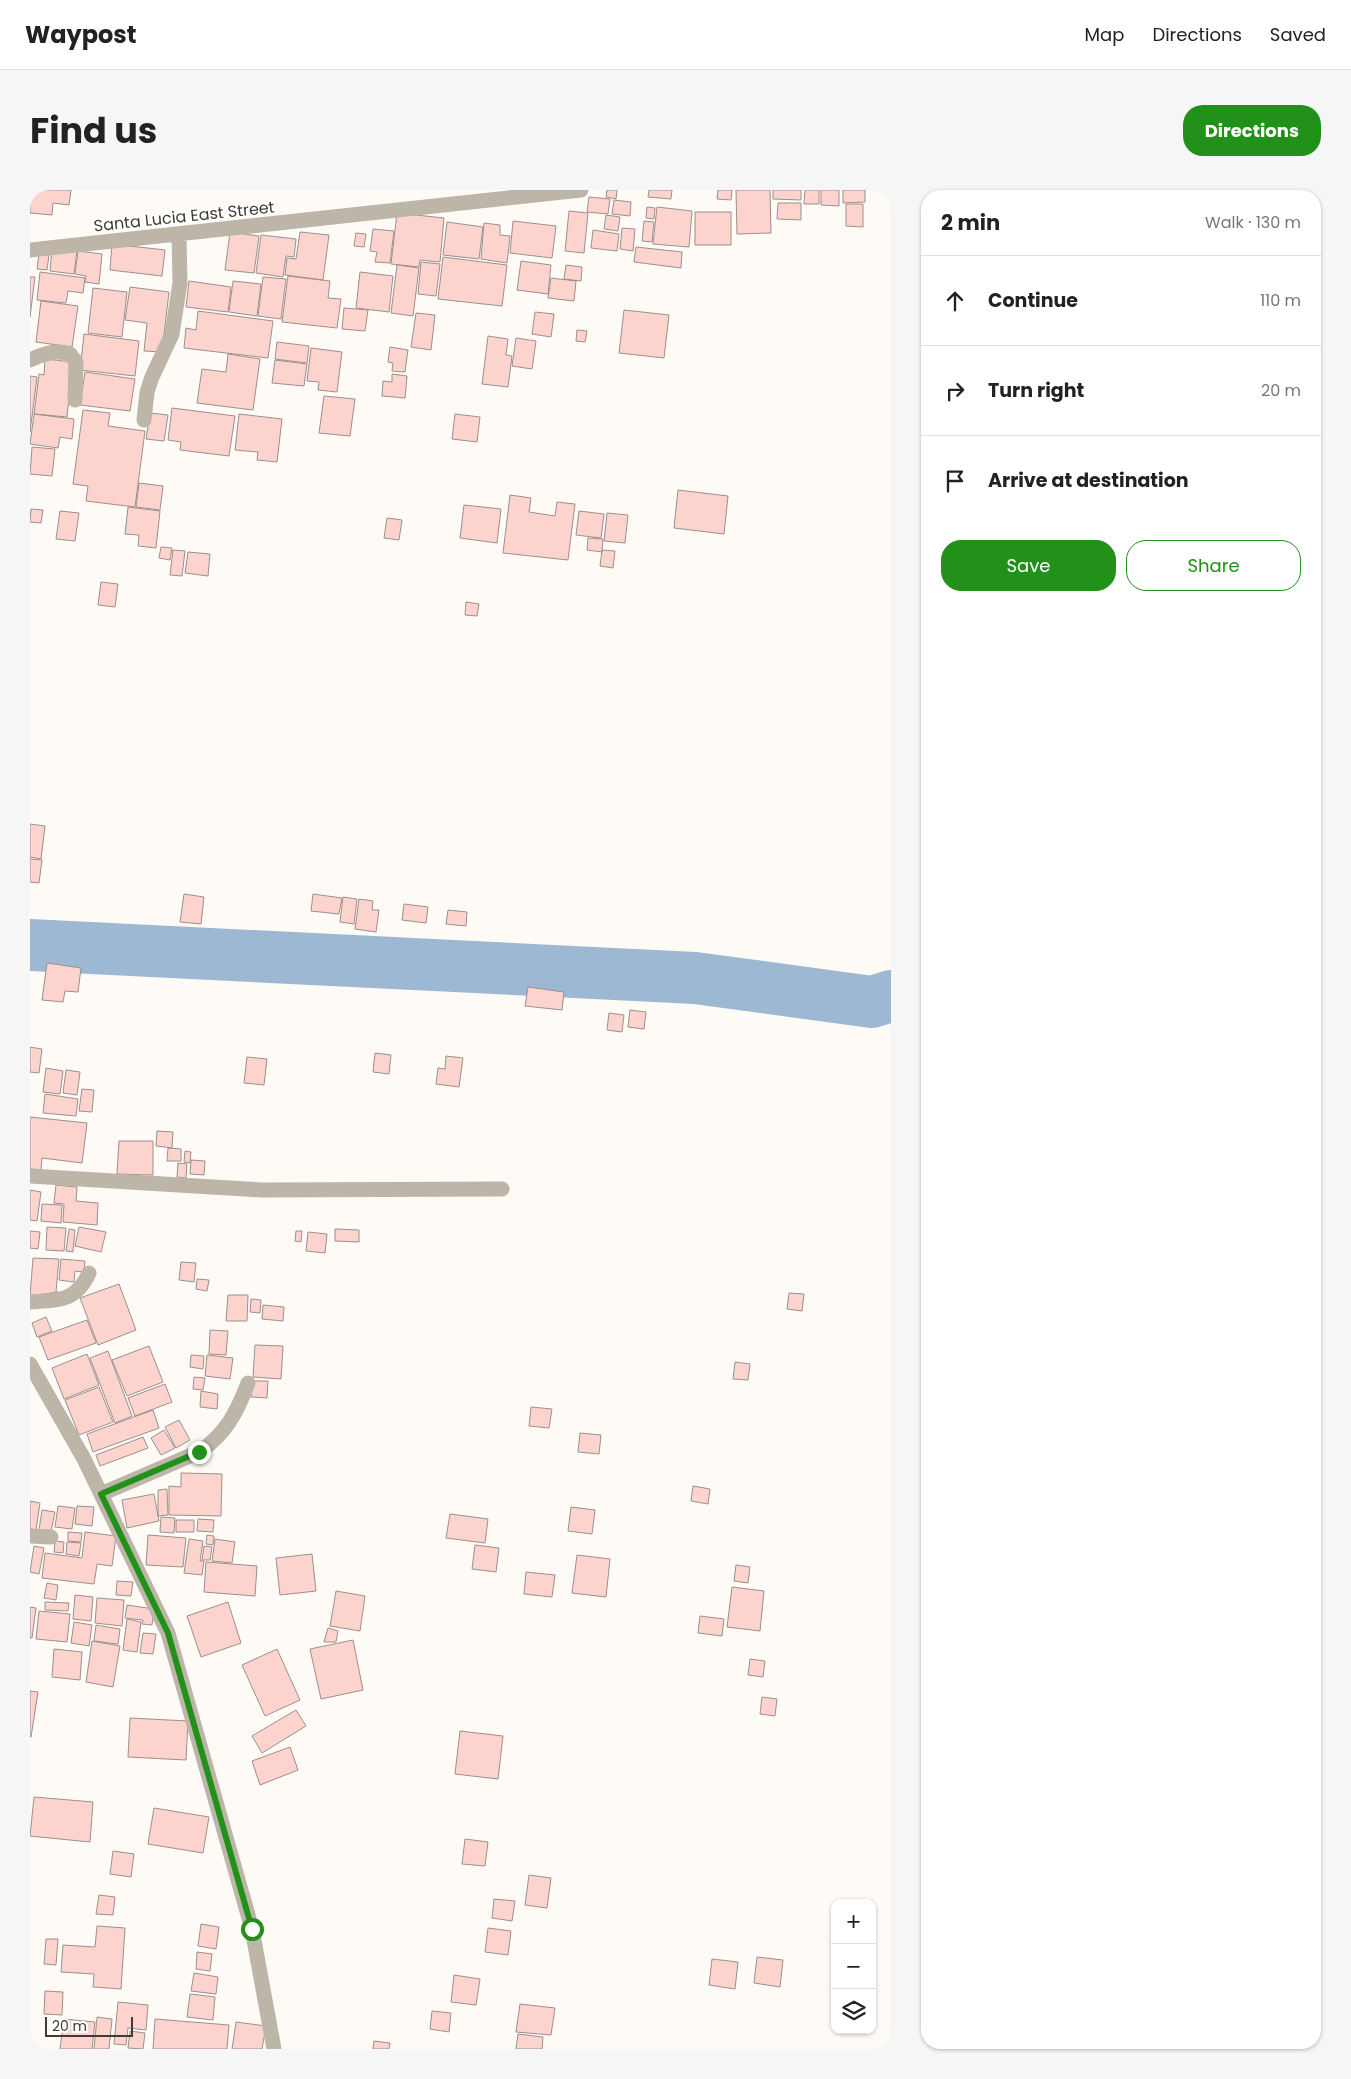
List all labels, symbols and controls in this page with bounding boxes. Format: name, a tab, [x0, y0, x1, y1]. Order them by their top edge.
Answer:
text: Waypost	[25, 18, 136, 51]
text: Map	[1085, 22, 1124, 47]
text: Directions	[1152, 22, 1242, 47]
text: Saved	[1270, 22, 1326, 47]
button: Directions	[1183, 105, 1321, 156]
text: Find us	[30, 106, 157, 155]
street label: Santa Lucia East Street	[93, 196, 276, 237]
text: 2 min	[941, 208, 1000, 237]
text: Walk · 130 m	[1205, 211, 1301, 234]
icon: ahead	[941, 287, 969, 315]
text: Continue	[988, 287, 1078, 314]
text: 110 m	[1260, 289, 1301, 312]
icon: right	[941, 377, 969, 405]
text: Turn right	[988, 377, 1084, 404]
text: 20 m	[1261, 379, 1301, 402]
icon: arrive	[941, 467, 969, 495]
text: Arrive at destination	[988, 467, 1189, 494]
button: Save	[941, 540, 1116, 591]
button: Share	[1126, 540, 1301, 591]
route end	[188, 1441, 211, 1464]
map controls	[831, 1899, 876, 2034]
button: +	[831, 1899, 876, 1944]
route start	[241, 1918, 264, 1941]
button: −	[831, 1944, 876, 1989]
button: layers	[831, 1989, 876, 2034]
scale bar	[45, 2014, 132, 2037]
text: 20 m	[52, 2016, 87, 2036]

